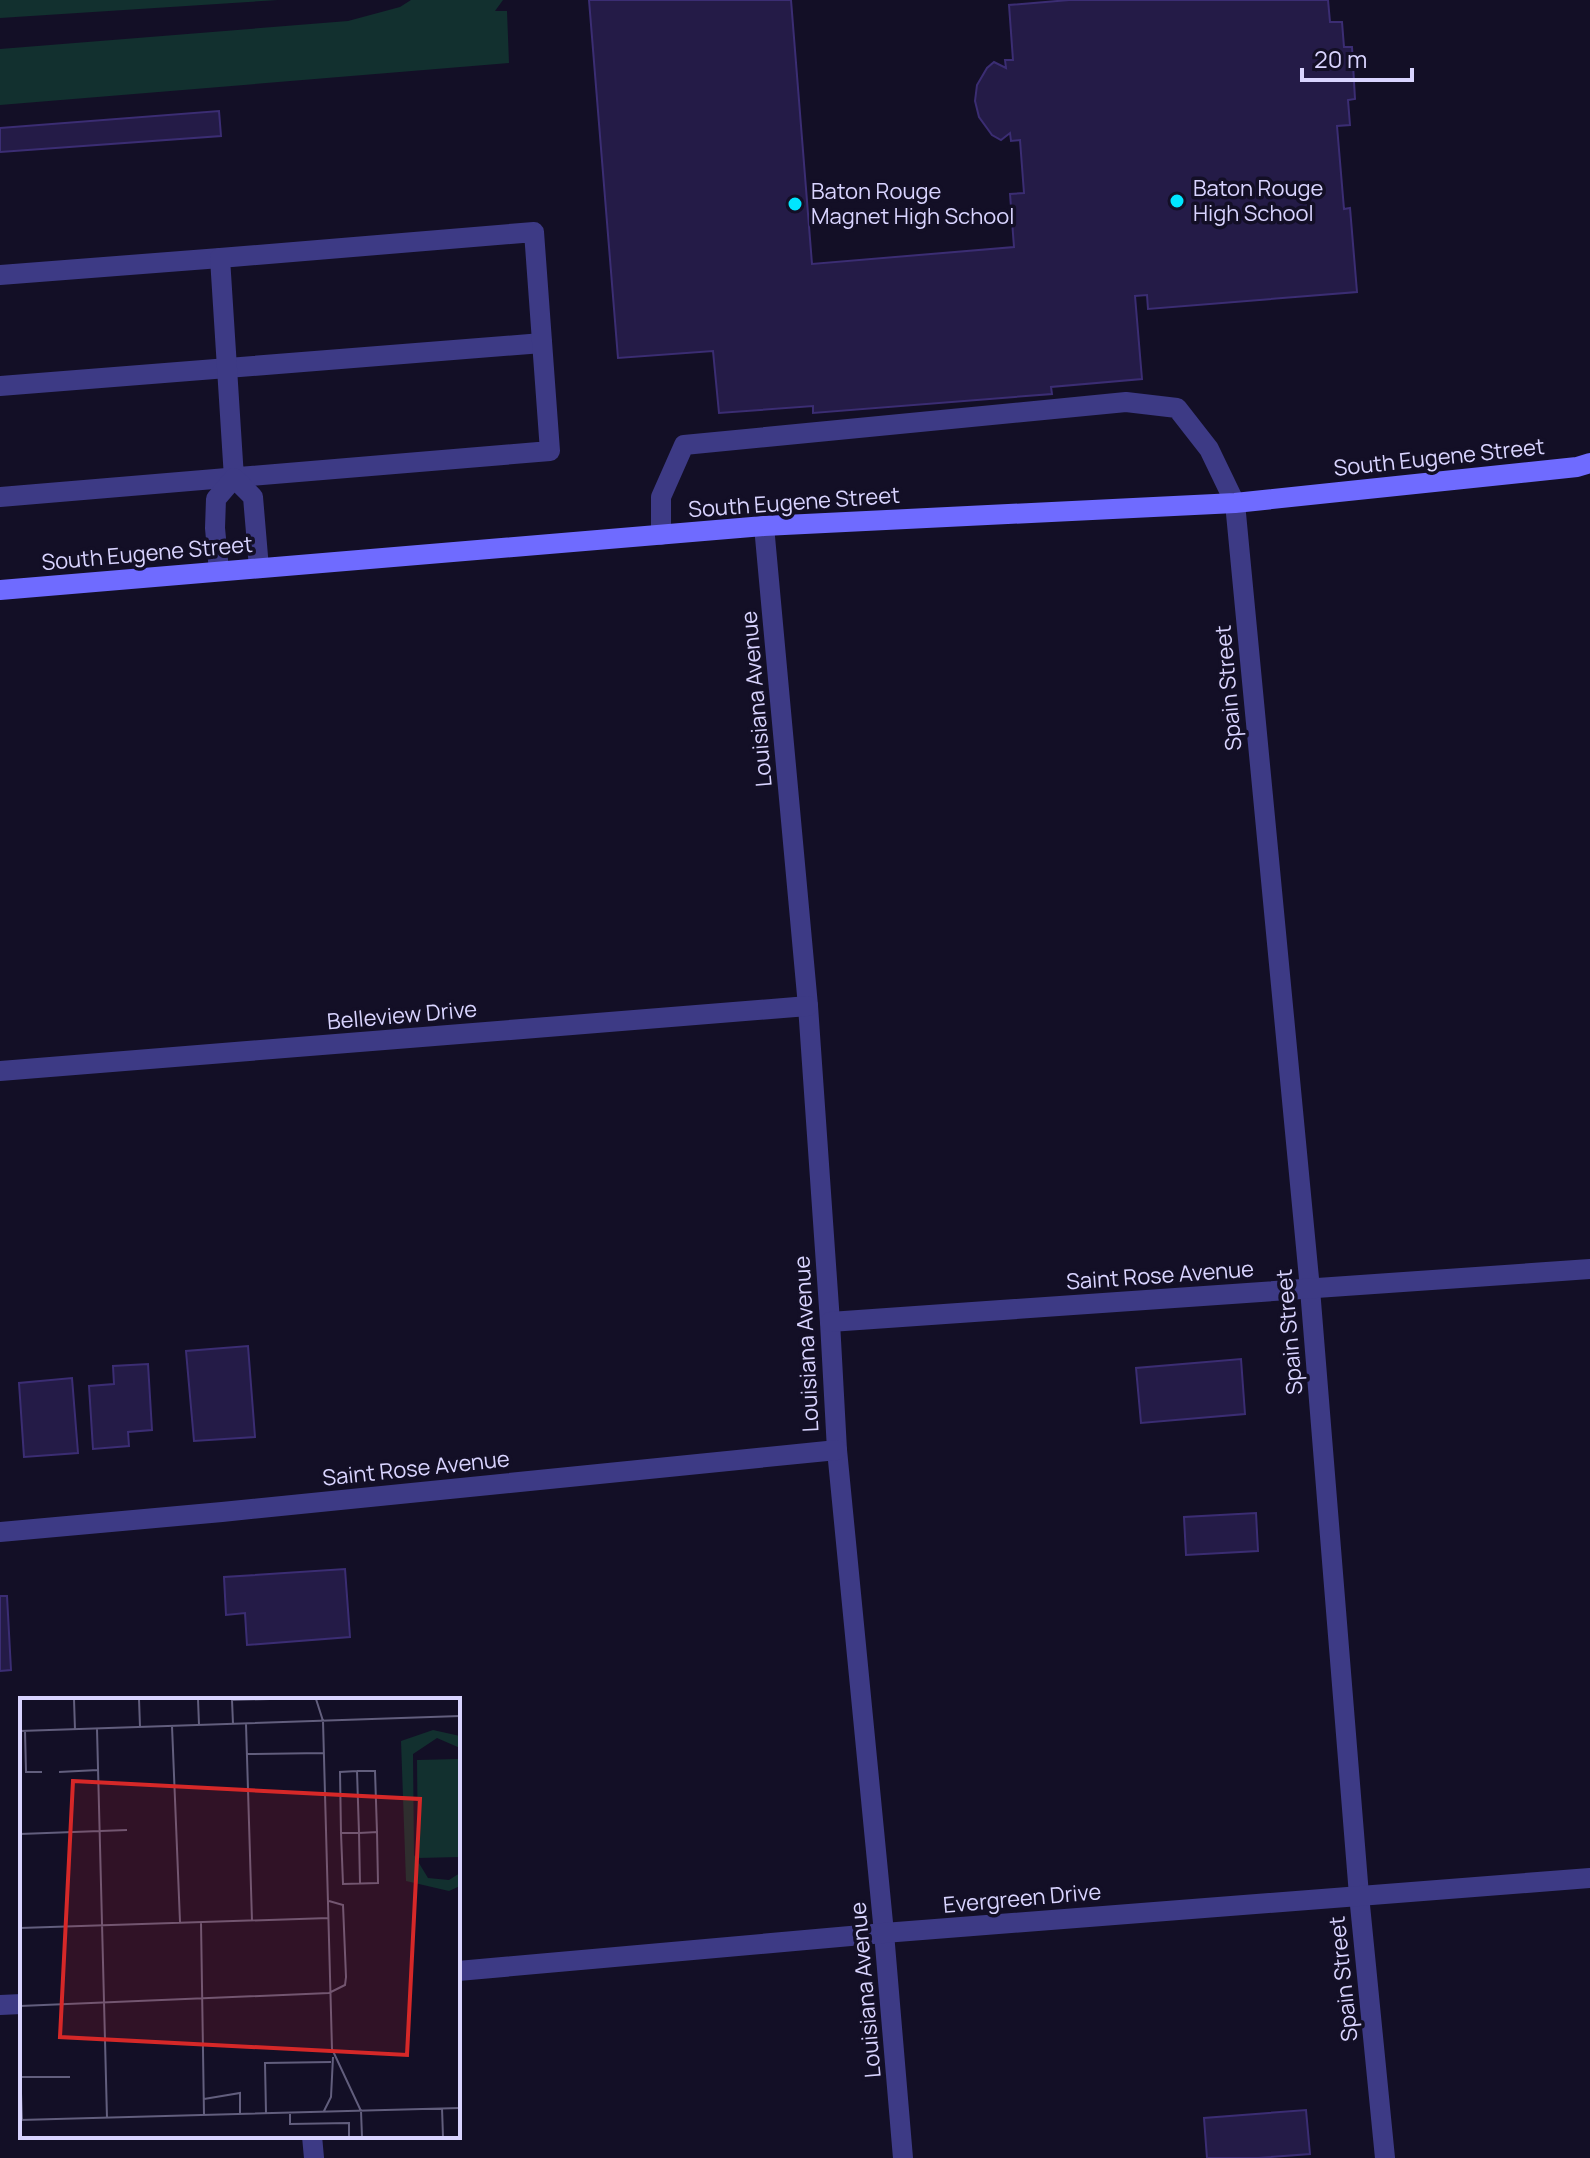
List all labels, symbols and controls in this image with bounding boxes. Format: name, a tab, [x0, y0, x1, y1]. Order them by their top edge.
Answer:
scale bar	[1302, 32, 1412, 82]
text: 20 m	[1314, 42, 1367, 75]
place label: Baton Rouge High School	[1193, 173, 1324, 228]
place label: Baton Rouge Magnet High School	[811, 176, 1014, 231]
marker: Baton Rouge High School	[1168, 192, 1186, 210]
marker: Baton Rouge Magnet High School	[786, 195, 804, 213]
street label: South Eugene Street	[1332, 431, 1546, 483]
street label: South Eugene Street	[687, 480, 901, 524]
street label: South Eugene Street	[40, 529, 254, 577]
street label: Louisiana Avenue	[733, 610, 779, 788]
street label: Spain Street	[1208, 624, 1248, 752]
street label: Belleview Drive	[326, 993, 478, 1037]
street label: Saint Rose Avenue	[1065, 1253, 1255, 1297]
street label: Louisiana Avenue	[786, 1255, 826, 1433]
street label: Spain Street	[1269, 1268, 1309, 1396]
street label: Saint Rose Avenue	[321, 1443, 511, 1493]
inset map	[20, 1698, 460, 2138]
street label: Evergreen Drive	[942, 1876, 1102, 1920]
street label: Louisiana Avenue	[842, 1901, 888, 2079]
street label: Spain Street	[1321, 1915, 1365, 2043]

